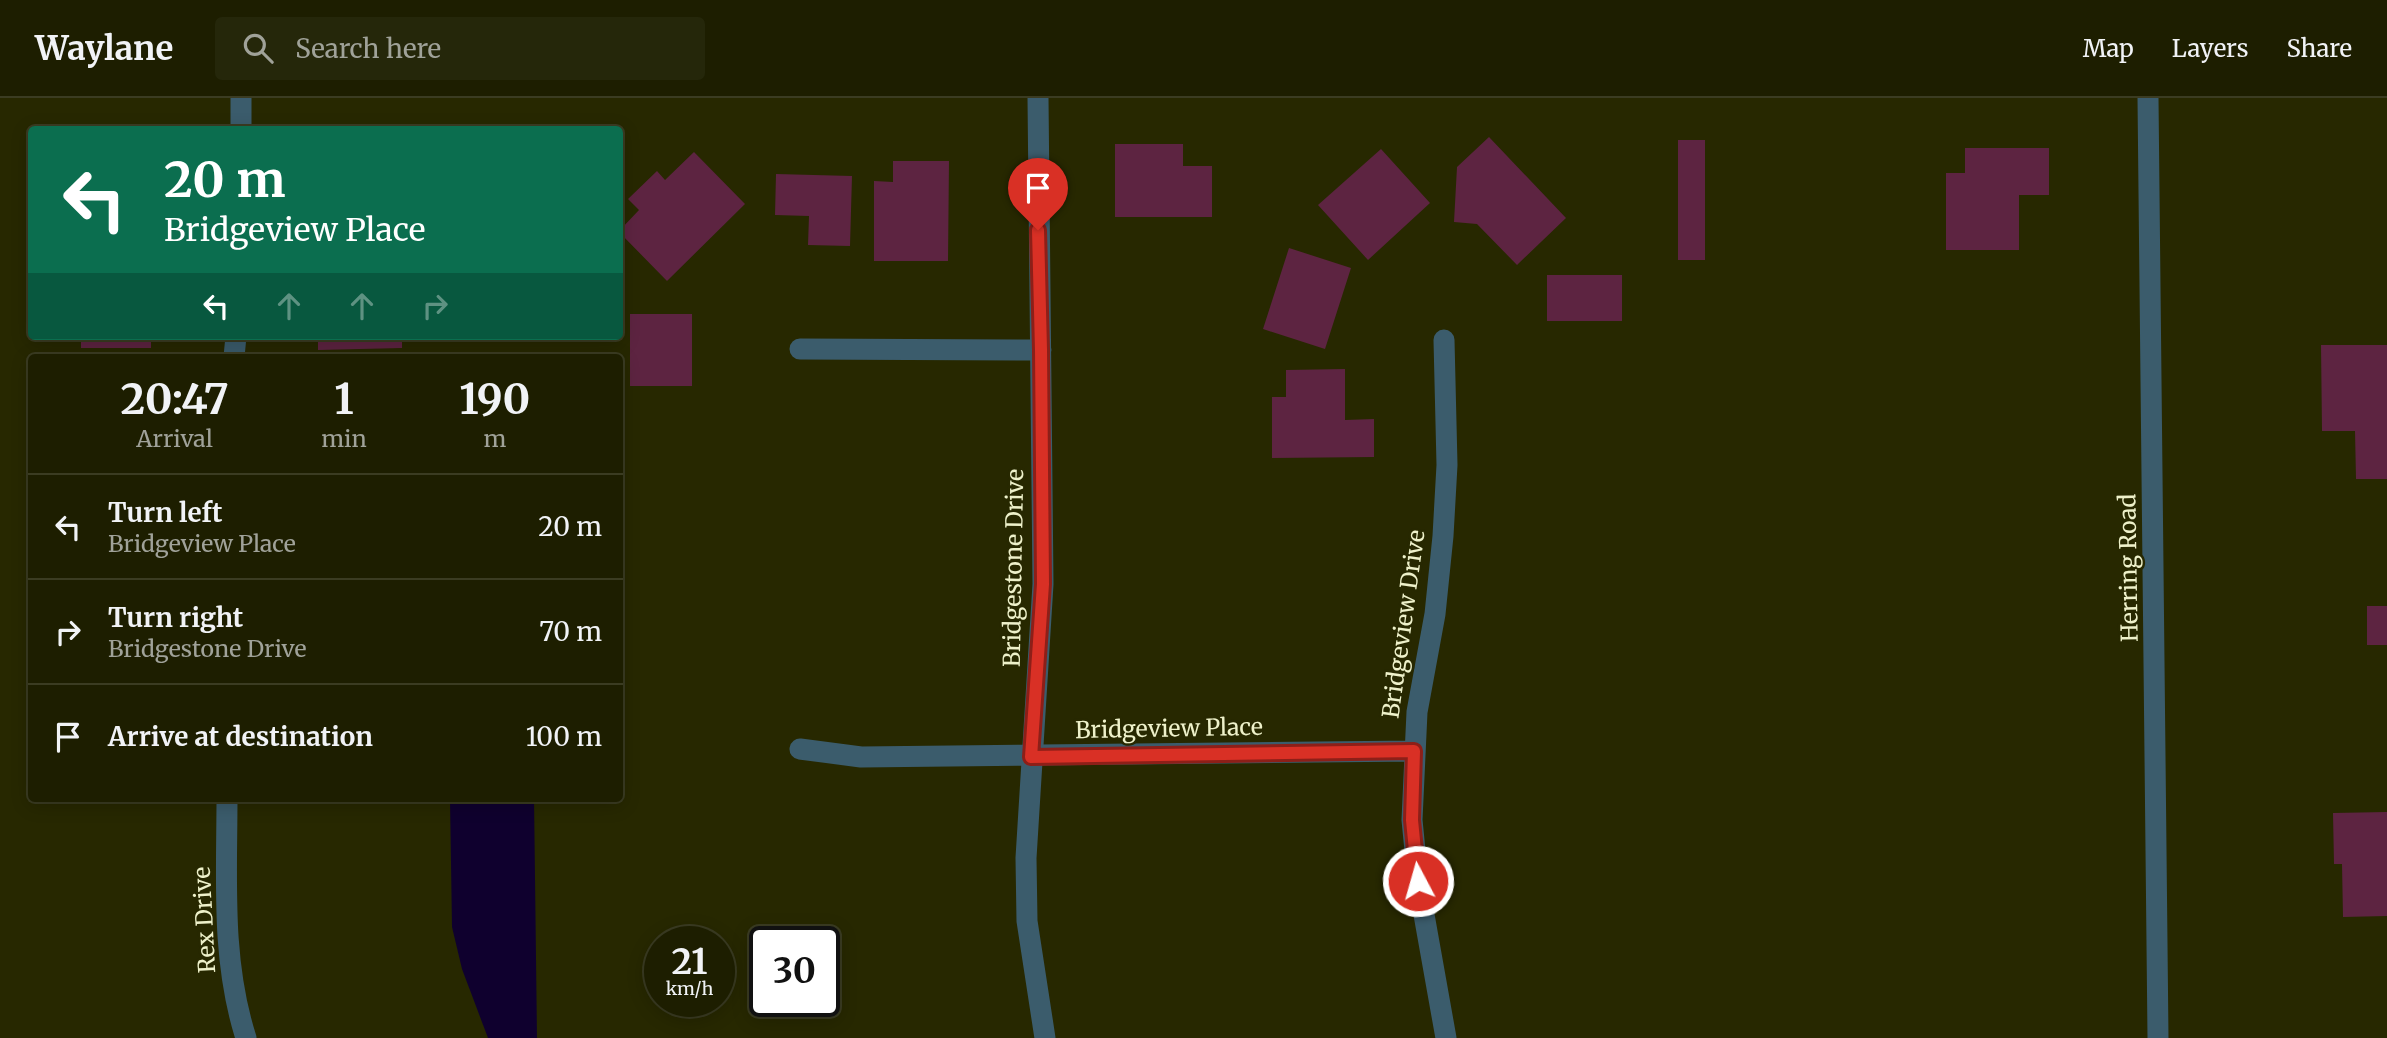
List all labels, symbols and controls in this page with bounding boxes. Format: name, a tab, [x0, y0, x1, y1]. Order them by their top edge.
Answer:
search box	[215, 17, 705, 80]
text: Waylane	[35, 28, 173, 69]
icon: search	[239, 29, 277, 67]
text: Search here	[295, 32, 441, 65]
text: Map	[2083, 33, 2134, 64]
text: Layers	[2172, 33, 2248, 64]
text: Share	[2286, 33, 2352, 64]
text: 20 m	[164, 149, 285, 210]
icon: left	[49, 154, 140, 245]
pin	[1008, 158, 1068, 230]
icon: arrive	[1019, 169, 1057, 207]
text: Bridgeview Place	[164, 210, 425, 250]
icon: left	[197, 287, 235, 325]
icon: ahead	[270, 287, 308, 325]
icon: ahead	[343, 287, 381, 325]
icon: right	[416, 287, 454, 325]
text: 20:47	[121, 373, 229, 425]
text: 1	[334, 373, 354, 425]
text: 190	[459, 373, 530, 425]
text: Arrival	[136, 424, 213, 453]
text: min	[321, 424, 367, 453]
text: m	[483, 424, 506, 453]
street label: Bridgestone Drive	[997, 469, 1029, 667]
street label: Herring Road	[2112, 493, 2144, 643]
text: Turn left	[108, 496, 222, 529]
icon: left	[49, 508, 87, 546]
text: 20 m	[538, 510, 602, 543]
street label: Bridgeview Drive	[1375, 528, 1431, 720]
text: Bridgeview Place	[108, 529, 296, 558]
text: Turn right	[108, 601, 243, 634]
icon: right	[49, 613, 87, 651]
text: 70 m	[539, 615, 602, 648]
text: Bridgestone Drive	[108, 634, 306, 663]
street label: Bridgeview Place	[1075, 712, 1263, 744]
icon: arrive	[49, 718, 87, 756]
text: Arrive at destination	[108, 720, 373, 753]
text: 100 m	[526, 720, 602, 753]
position arrow	[1381, 844, 1455, 918]
street label: Rex Drive	[187, 866, 221, 974]
speed limit sign: 30	[749, 926, 840, 1017]
text: 21	[672, 940, 707, 984]
text: km/h	[666, 977, 713, 1000]

